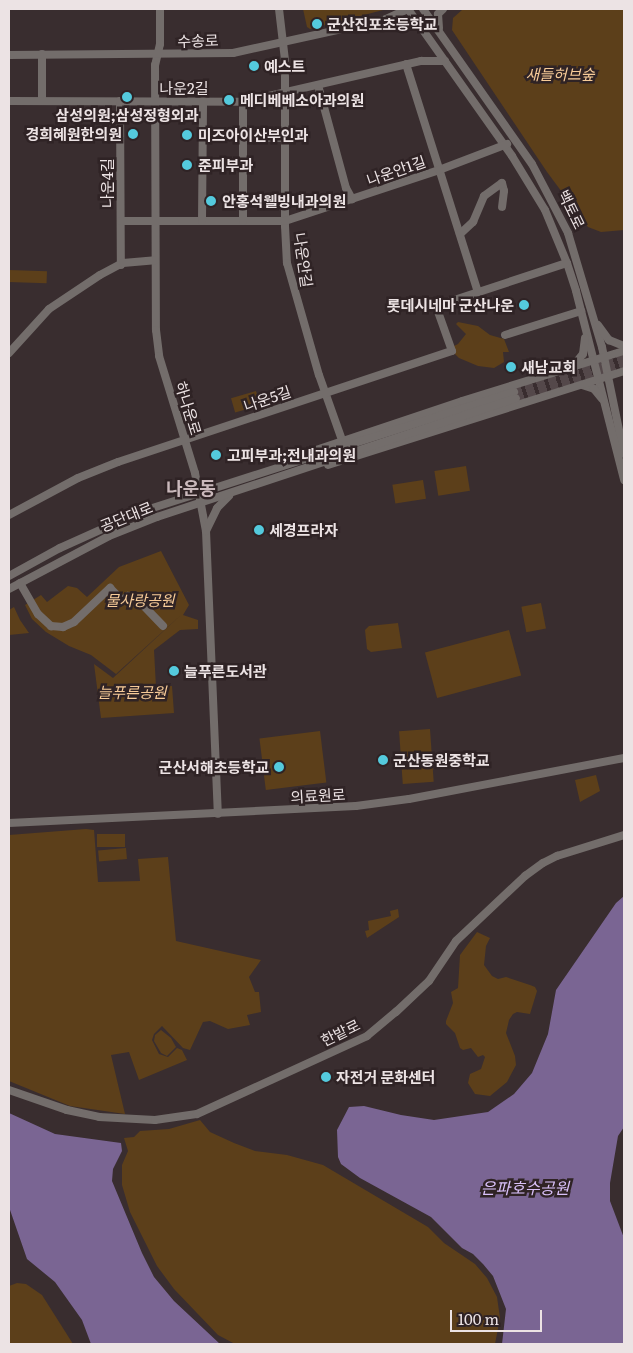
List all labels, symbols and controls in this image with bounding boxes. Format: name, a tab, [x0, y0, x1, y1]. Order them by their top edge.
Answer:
place label: 군산진포초등학교	[327, 15, 437, 33]
marker: 군산진포초등학교	[311, 18, 323, 30]
street label: 수송로	[177, 30, 219, 50]
place label: 예스트	[264, 57, 305, 75]
marker: 예스트	[248, 60, 260, 72]
park label: 새들허브숲	[526, 65, 594, 83]
street label: 나운2길	[159, 79, 209, 97]
marker: 삼성의원;삼성정형외과	[120, 90, 134, 104]
place label: 메디베베소아과의원	[240, 91, 364, 109]
marker: 메디베베소아과의원	[222, 93, 236, 107]
place label: 삼성의원;삼성정형외과	[56, 106, 198, 124]
place label: 경희혜원한의원	[25, 125, 122, 143]
place label: 미즈아이산부인과	[198, 126, 308, 144]
marker: 경희혜원한의원	[126, 127, 140, 141]
marker: 미즈아이산부인과	[180, 128, 194, 142]
street label: 나운안1길	[364, 152, 428, 188]
place label: 준피부과	[198, 156, 253, 174]
street label: 나운4길	[98, 158, 116, 208]
marker: 준피부과	[180, 158, 194, 172]
street label: 백토로	[555, 186, 589, 232]
place label: 안홍석웰빙내과의원	[222, 192, 346, 210]
marker: 안홍석웰빙내과의원	[204, 194, 218, 208]
street label: 나운안길	[291, 231, 317, 289]
place label: 롯데시네마 군산나운	[387, 296, 514, 314]
marker: 롯데시네마 군산나운	[518, 299, 530, 311]
place label: 새남교회	[521, 358, 576, 376]
marker: 새남교회	[505, 361, 517, 373]
street label: 하나운로	[172, 379, 206, 437]
street label: 나운5길	[241, 382, 293, 414]
place label: 고피부과;전내과의원	[227, 446, 356, 464]
marker: 고피부과;전내과의원	[209, 448, 223, 462]
district label: 나운동	[166, 477, 216, 499]
street label: 공단대로	[97, 497, 155, 535]
place label: 세경프라자	[269, 521, 338, 539]
marker: 세경프라자	[253, 524, 265, 536]
park label: 물사랑공원	[106, 591, 174, 609]
place label: 늘푸른도서관	[184, 662, 267, 680]
marker: 늘푸른도서관	[168, 665, 180, 677]
park label: 늘푸른공원	[98, 683, 166, 701]
place label: 군산동원중학교	[393, 751, 490, 769]
marker: 군산동원중학교	[377, 754, 389, 766]
place label: 군산서해초등학교	[159, 758, 269, 776]
marker: 군산서해초등학교	[273, 761, 285, 773]
street label: 의료원로	[290, 785, 346, 805]
street label: 한밭로	[317, 1015, 363, 1049]
place label: 자전거 문화센터	[336, 1068, 436, 1086]
marker: 자전거 문화센터	[320, 1071, 332, 1083]
water label: 은파호수공원	[481, 1177, 569, 1197]
scale bar	[453, 1300, 546, 1332]
text: 100 m	[458, 1307, 499, 1330]

